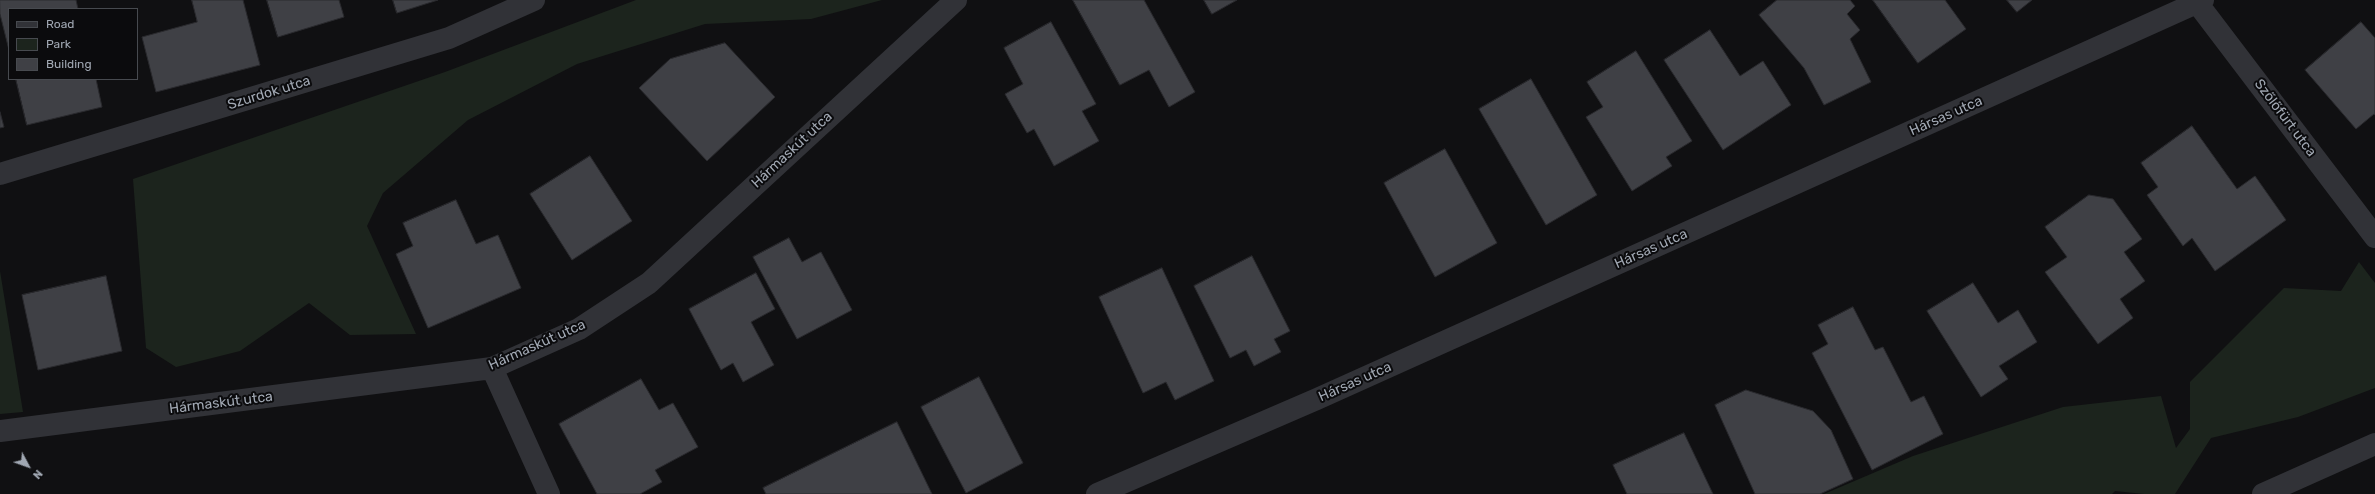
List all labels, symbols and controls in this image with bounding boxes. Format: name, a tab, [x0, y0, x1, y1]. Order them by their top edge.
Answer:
legend	[8, 8, 138, 80]
text: Road	[46, 17, 74, 31]
text: Park	[46, 37, 71, 51]
text: Building	[46, 57, 92, 71]
street label: Szurdok utca	[226, 72, 312, 114]
street label: Szőlőfürt utca	[2250, 76, 2320, 160]
street label: Hársas utca	[1907, 92, 1985, 140]
street label: Hármaskút utca	[748, 108, 836, 192]
street label: Hársas utca	[1612, 225, 1690, 273]
street label: Hármaskút utca	[486, 316, 588, 374]
street label: Hársas utca	[1316, 358, 1394, 406]
street label: Hármaskút utca	[168, 388, 274, 418]
north arrow	[8, 446, 48, 486]
text: N	[30, 467, 45, 481]

